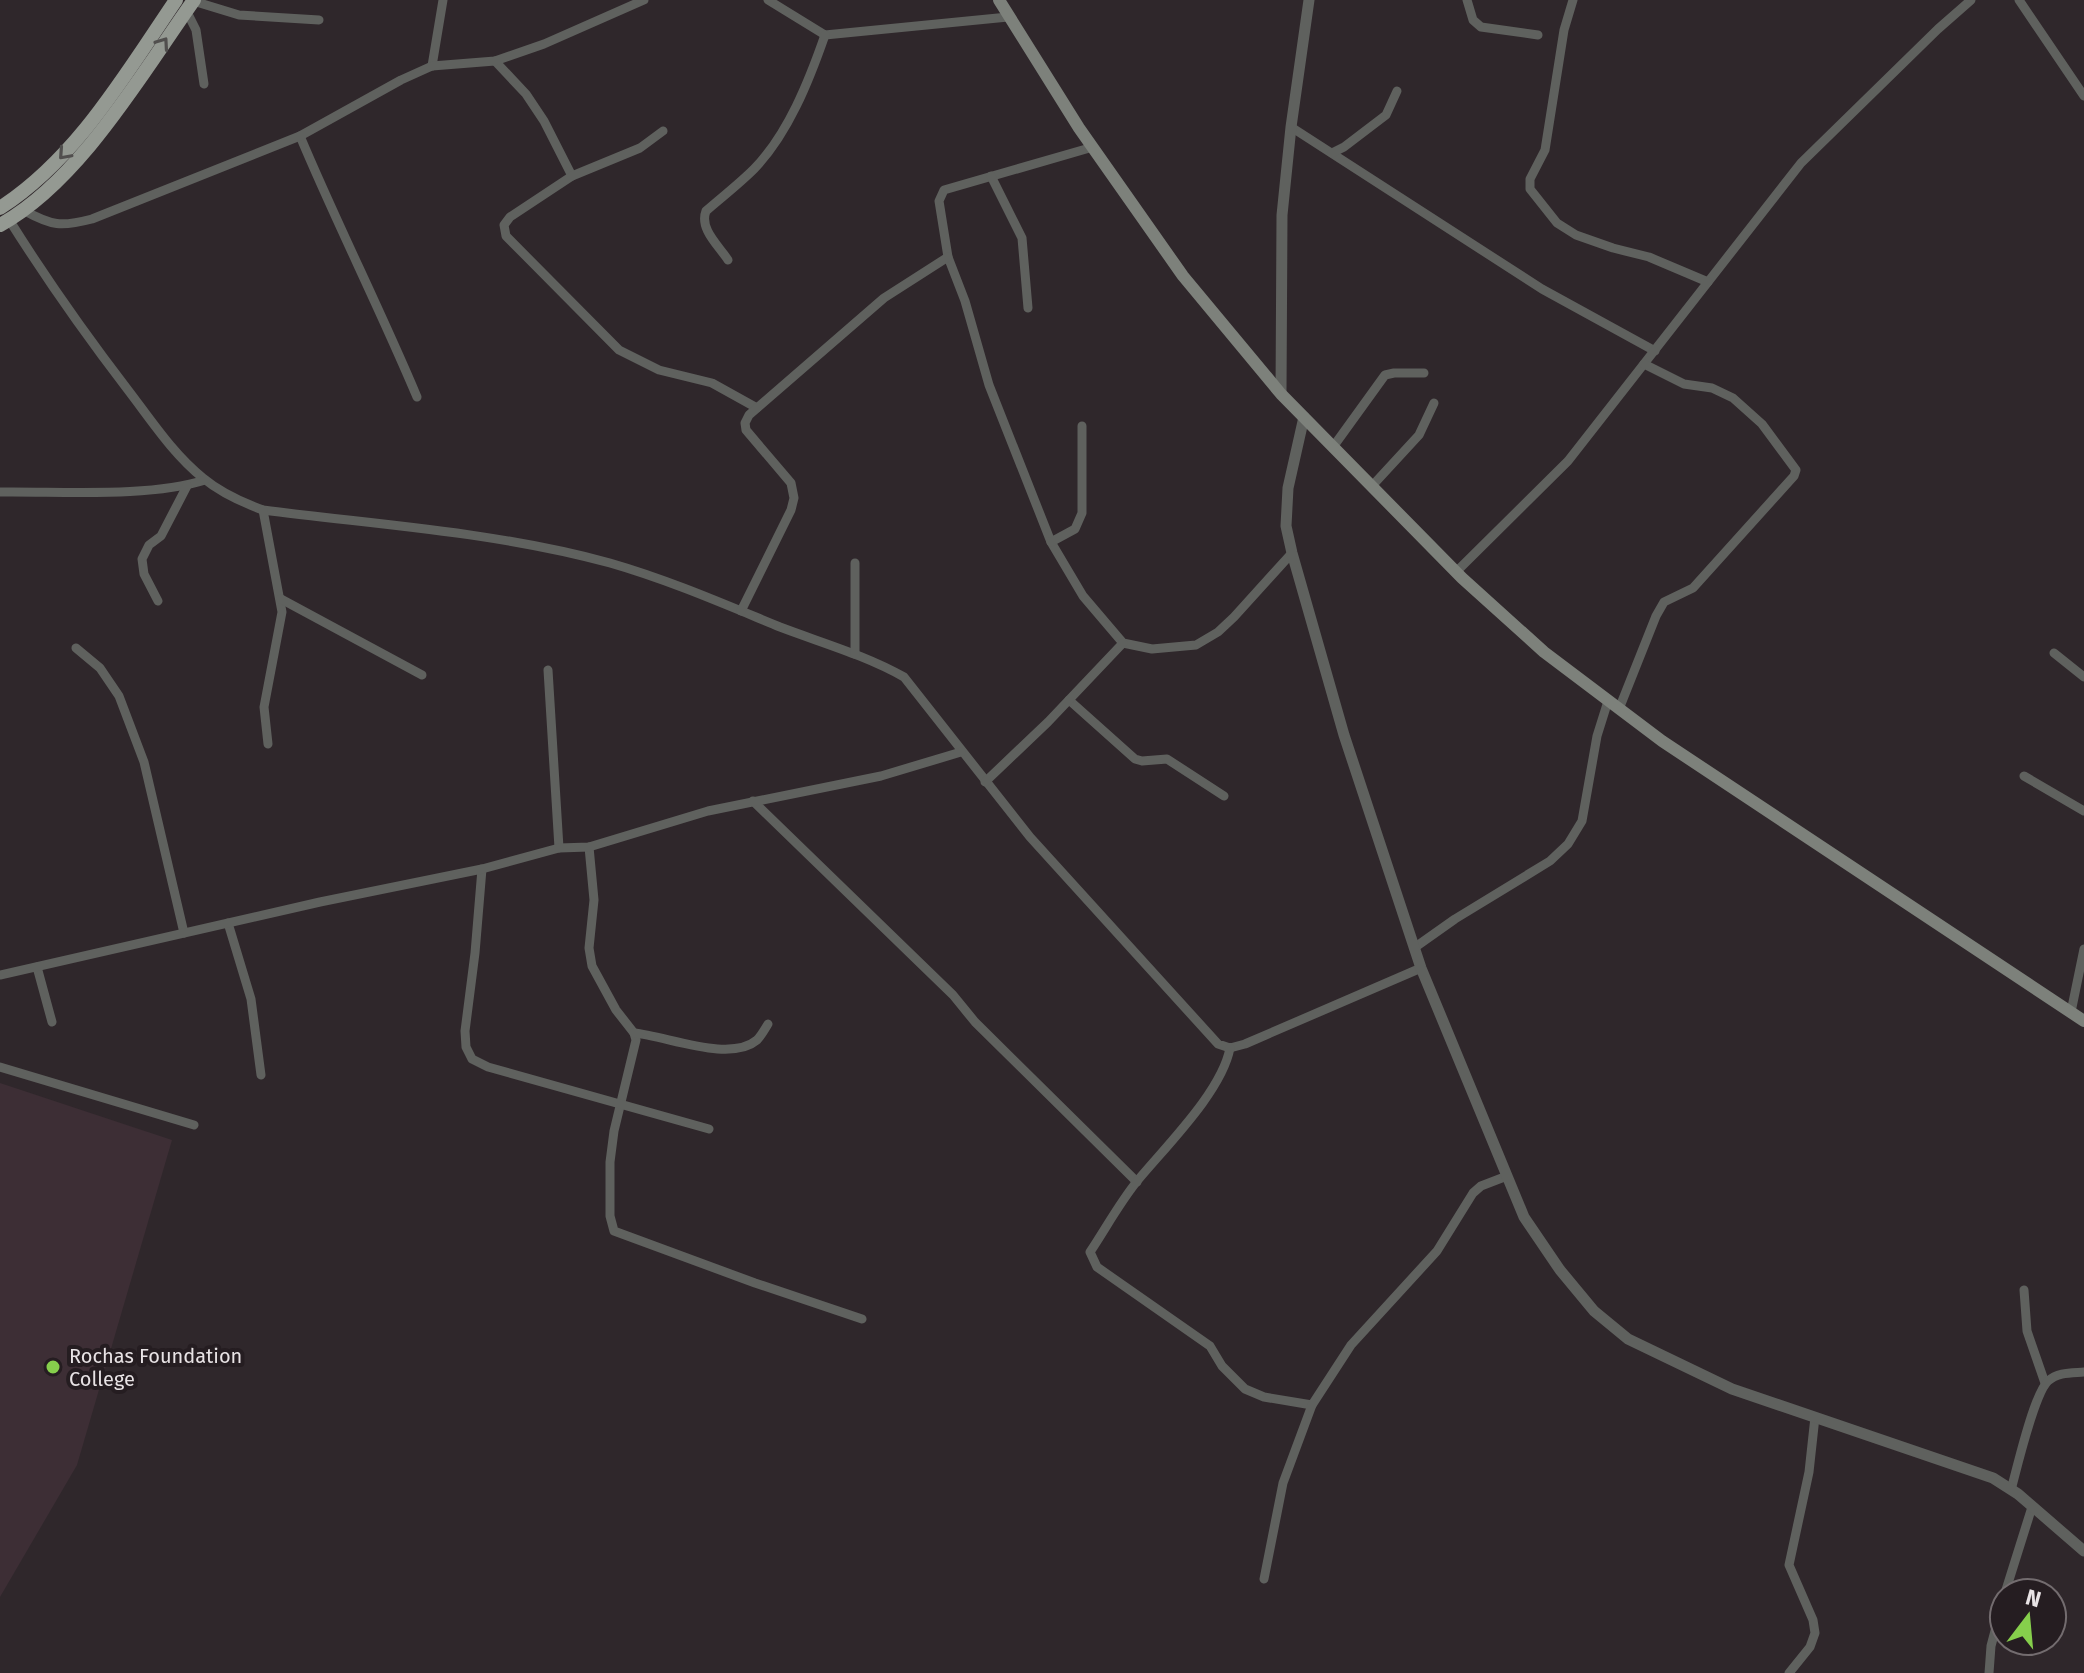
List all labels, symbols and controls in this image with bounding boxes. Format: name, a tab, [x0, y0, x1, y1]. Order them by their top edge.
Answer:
one-way arrow	[153, 38, 168, 52]
one-way arrow	[60, 144, 74, 159]
place label: Rochas Foundation College	[69, 1344, 242, 1391]
marker: Rochas Foundation College	[44, 1358, 62, 1376]
north arrow	[1988, 1577, 2068, 1657]
text: N	[2023, 1583, 2044, 1613]

